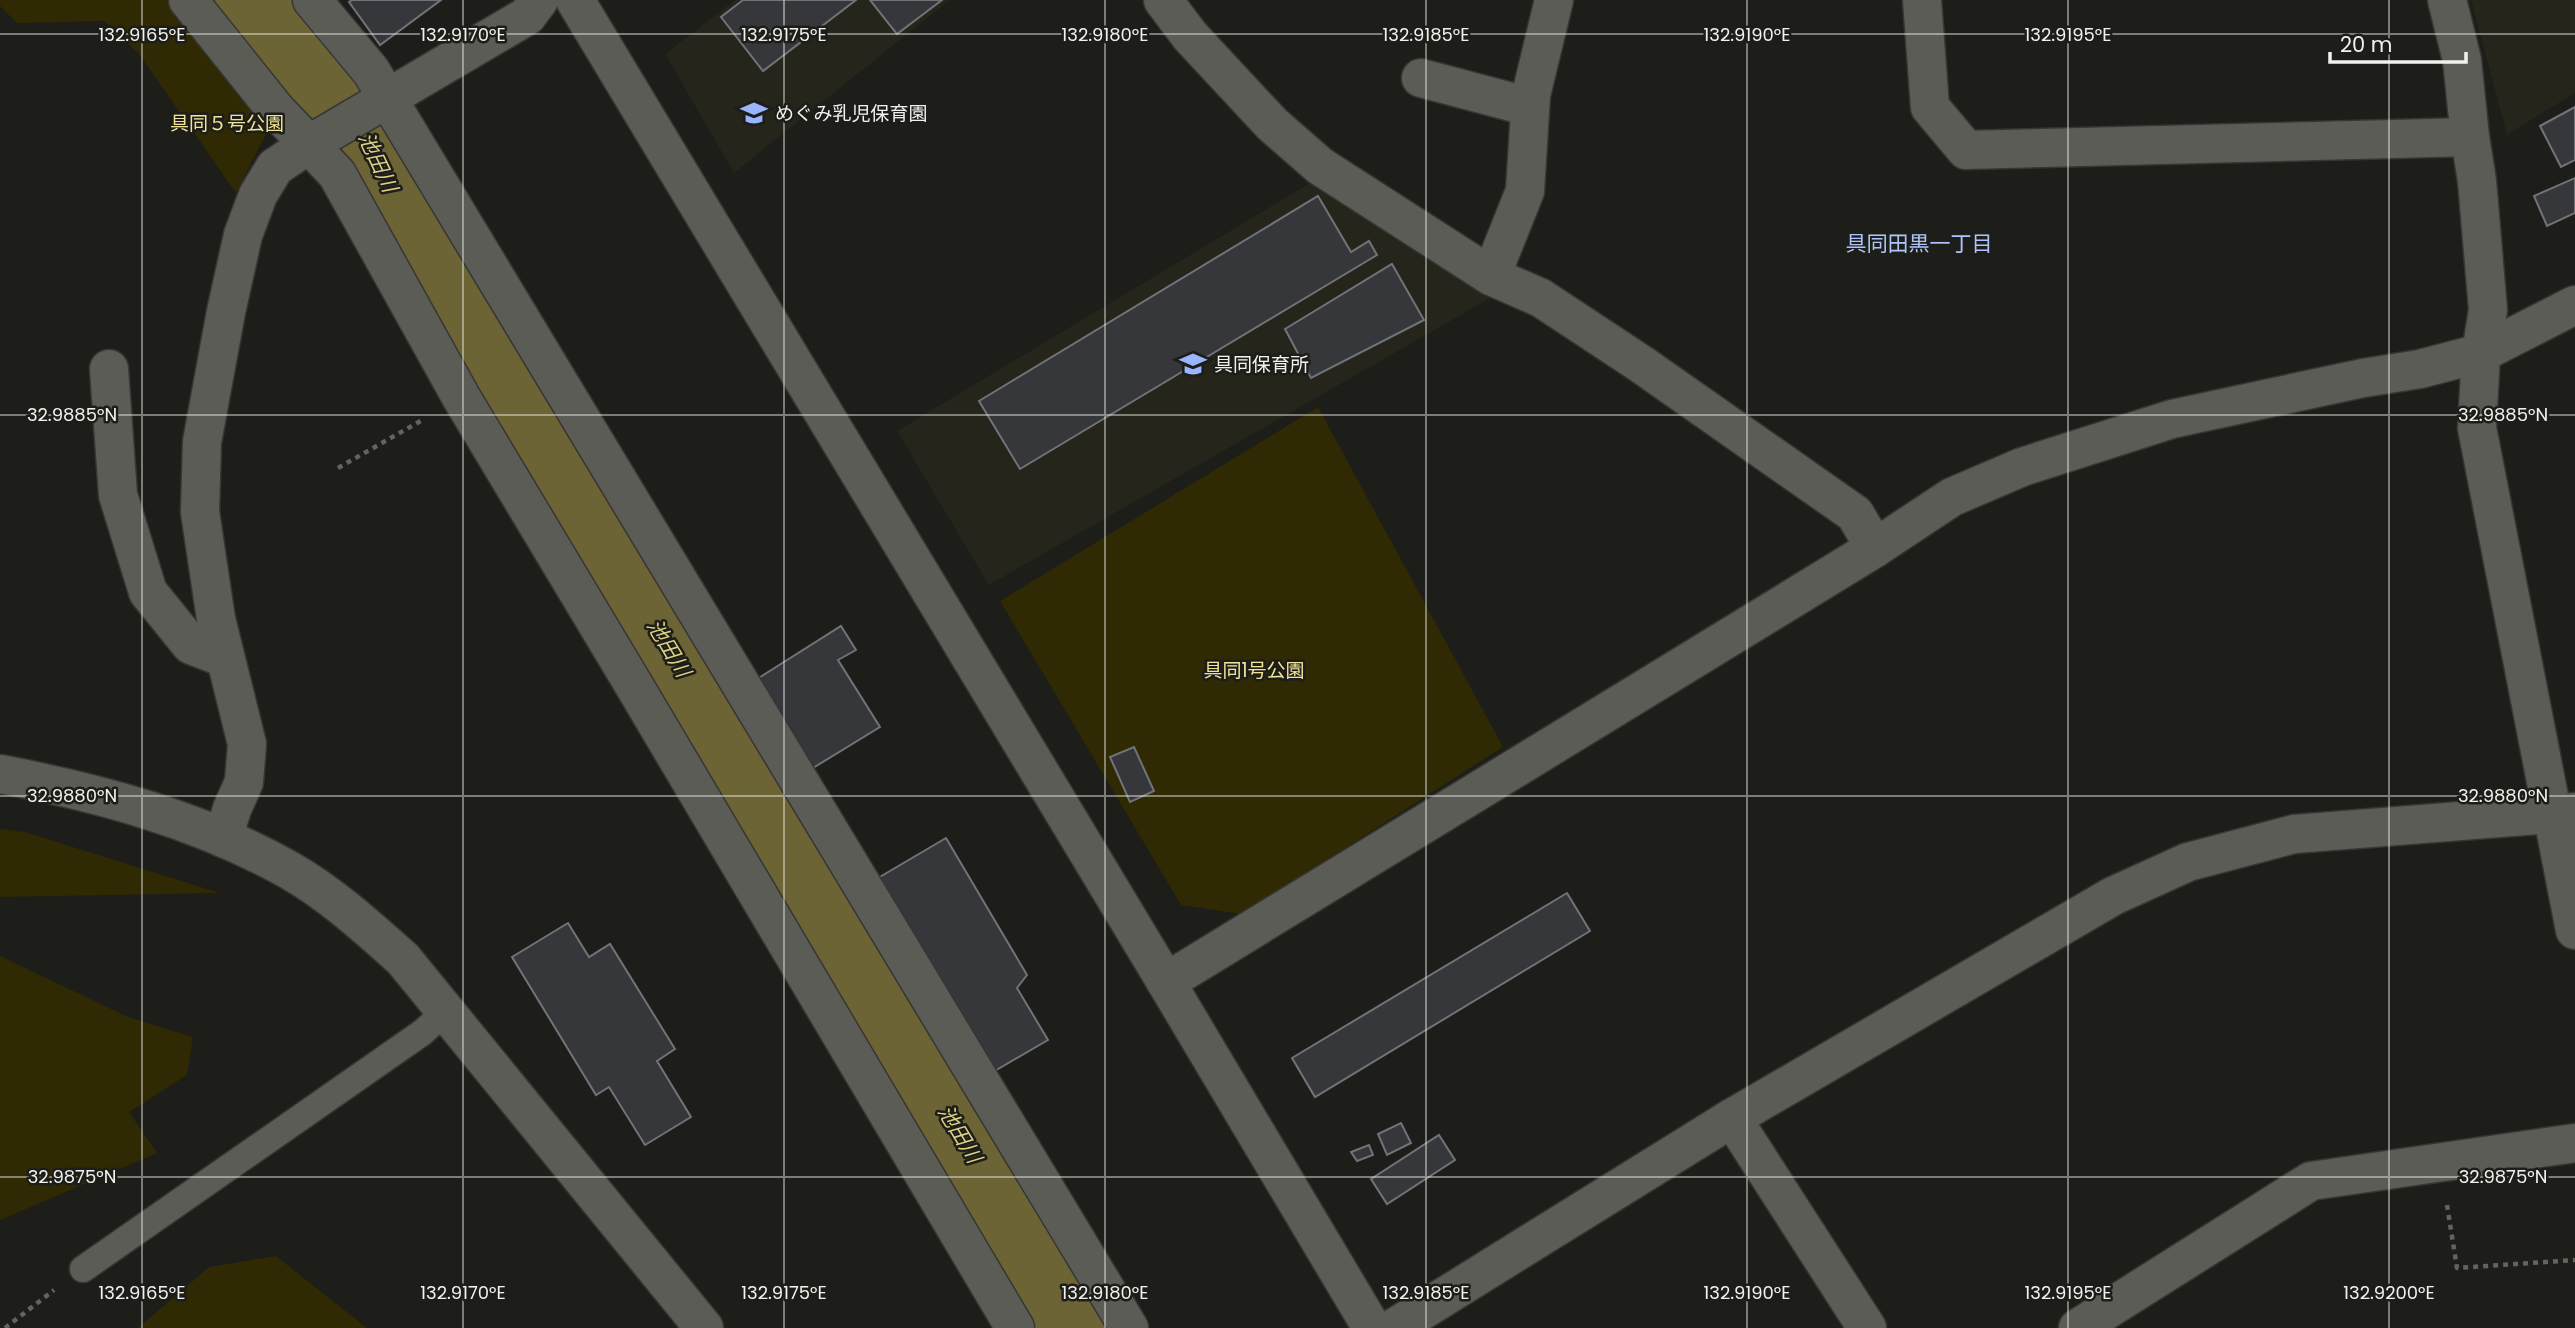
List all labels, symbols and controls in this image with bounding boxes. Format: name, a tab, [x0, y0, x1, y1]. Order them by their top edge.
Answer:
scale bar	[2330, 21, 2466, 65]
text: 132.9165°E	[99, 22, 185, 47]
text: 132.9170°E	[420, 22, 506, 47]
text: 132.9175°E	[741, 22, 827, 47]
text: 132.9180°E	[1062, 22, 1148, 47]
text: 132.9185°E	[1383, 22, 1469, 47]
text: 132.9190°E	[1704, 22, 1790, 47]
text: 132.9195°E	[2025, 22, 2111, 47]
text: 20 m	[2340, 30, 2393, 59]
school or university icon: めぐみ乳児保育園	[739, 98, 769, 128]
place label: めぐみ乳児保育園	[775, 100, 928, 127]
park label: 具同５号公園	[170, 110, 284, 137]
water label: 池田川	[352, 127, 405, 198]
district label: 具同田黒一丁目	[1846, 229, 1993, 258]
school or university icon: 具同保育所	[1178, 349, 1208, 379]
place label: 具同保育所	[1214, 351, 1309, 378]
text: 32.9885°N	[27, 402, 117, 427]
text: 32.9885°N	[2458, 402, 2548, 427]
water label: 池田川	[640, 614, 699, 684]
park label: 具同1号公園	[1203, 657, 1305, 684]
text: 32.9880°N	[27, 783, 117, 808]
text: 32.9880°N	[2458, 783, 2548, 808]
water label: 池田川	[931, 1100, 990, 1170]
text: 32.9875°N	[28, 1164, 116, 1189]
text: 32.9875°N	[2459, 1164, 2547, 1189]
text: 132.9165°E	[99, 1280, 185, 1305]
text: 132.9170°E	[420, 1280, 506, 1305]
text: 132.9175°E	[741, 1280, 827, 1305]
text: 132.9180°E	[1062, 1280, 1148, 1305]
text: 132.9185°E	[1383, 1280, 1469, 1305]
text: 132.9190°E	[1704, 1280, 1790, 1305]
text: 132.9195°E	[2025, 1280, 2111, 1305]
text: 132.9200°E	[2343, 1280, 2435, 1305]

